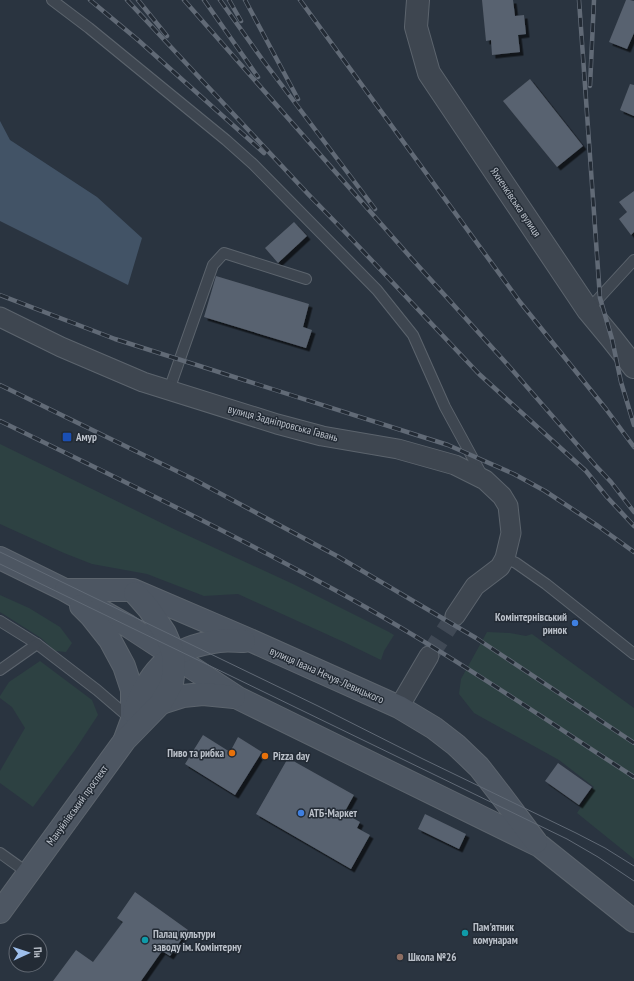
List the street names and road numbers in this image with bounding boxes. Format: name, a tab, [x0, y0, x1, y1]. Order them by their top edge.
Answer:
street label: Яхненківська вулиця	[488, 165, 544, 239]
street label: вулиця Задніпровська Гавань	[227, 402, 339, 444]
street label: вулиця Івана Нечуя-Левицького	[268, 643, 387, 707]
street label: Мануйлівський проспект	[43, 762, 111, 848]

